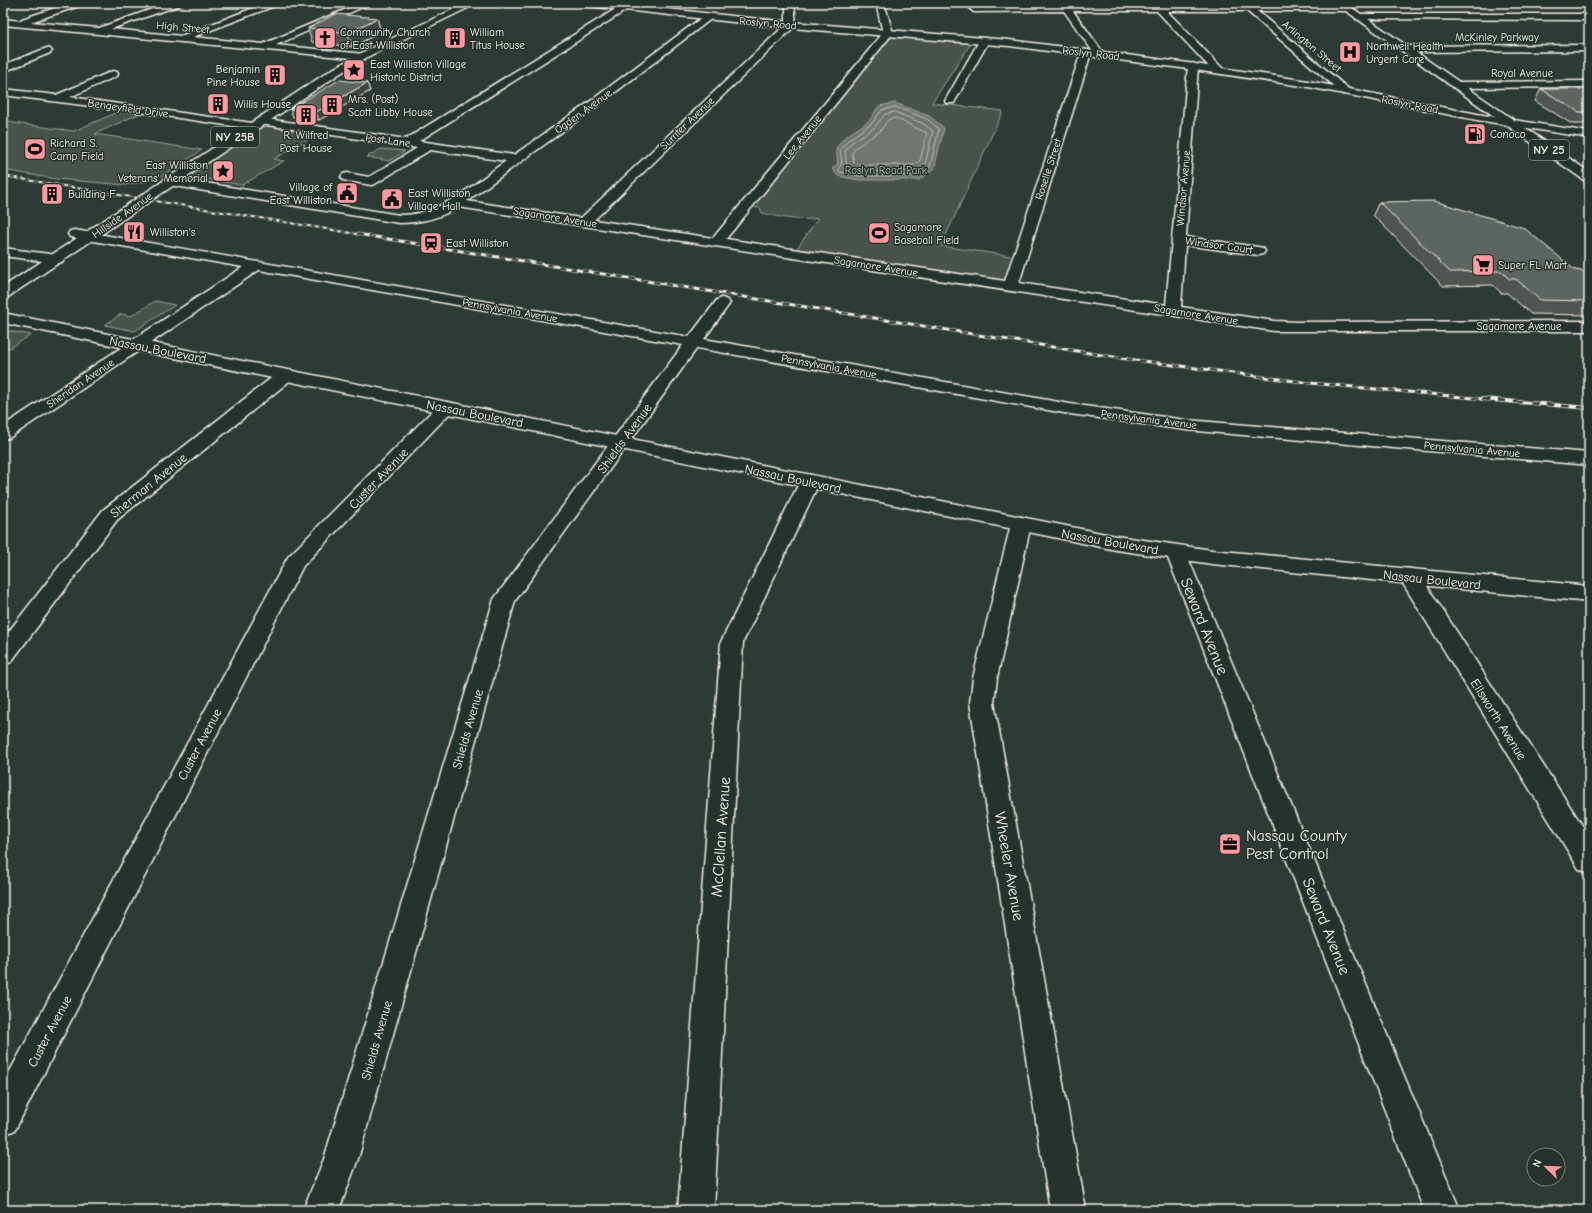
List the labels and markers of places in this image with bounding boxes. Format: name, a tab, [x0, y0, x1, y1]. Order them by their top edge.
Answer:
church icon: Community Church of East Williston	[312, 25, 338, 51]
building icon: William Titus House	[442, 25, 468, 51]
place label: Community Church of East Williston	[340, 26, 430, 52]
place label: William Titus House	[470, 26, 525, 52]
hospital icon: Northwell Health Urgent Care	[1337, 39, 1363, 65]
place label: Northwell Health Urgent Care	[1366, 40, 1444, 66]
place icon: East Williston Village Historic District	[341, 57, 367, 83]
place label: East Williston Village Historic District	[370, 58, 467, 84]
building icon: Benjamin Pine House	[262, 62, 288, 88]
place label: Benjamin Pine House	[207, 63, 260, 89]
building icon: Willis House	[205, 91, 231, 117]
building icon: Mrs. (Post) Scott Libby House	[319, 92, 345, 118]
place label: Mrs. (Post) Scott Libby House	[348, 93, 433, 119]
place label: Willis House	[234, 98, 292, 111]
building icon: R. Wilfred Post House	[293, 102, 319, 128]
fuel station icon: Conoco	[1462, 121, 1488, 147]
place label: Conoco	[1490, 128, 1526, 141]
place label: R. Wilfred Post House	[280, 129, 333, 155]
sports icon: Richard S. Camp Field	[22, 136, 48, 162]
place label: Richard S. Camp Field	[50, 137, 104, 163]
place icon: East Williston Veterans' Memorial	[210, 158, 236, 184]
place label: East Williston Veterans' Memorial	[118, 159, 208, 185]
public building icon: Village of East Williston	[334, 180, 360, 206]
building icon: Building F	[39, 181, 65, 207]
place label: Village of East Williston	[270, 181, 333, 207]
public building icon: East Williston Village Hall	[379, 186, 405, 212]
place label: East Williston Village Hall	[408, 187, 470, 213]
place label: Building F	[68, 188, 116, 201]
restaurant icon: Williston's	[121, 219, 147, 245]
sports icon: Sagamore Baseball Field	[866, 220, 892, 246]
place label: Sagamore Baseball Field	[894, 221, 959, 247]
place label: Williston's	[150, 226, 196, 239]
station icon: East Williston	[418, 230, 444, 256]
place label: East Williston	[446, 237, 508, 250]
supermarket icon: Super FL Mart	[1470, 252, 1496, 278]
place label: Super FL Mart	[1498, 259, 1568, 272]
place label: Nassau County Pest Control	[1246, 827, 1348, 863]
office icon: Nassau County Pest Control	[1217, 831, 1243, 857]

